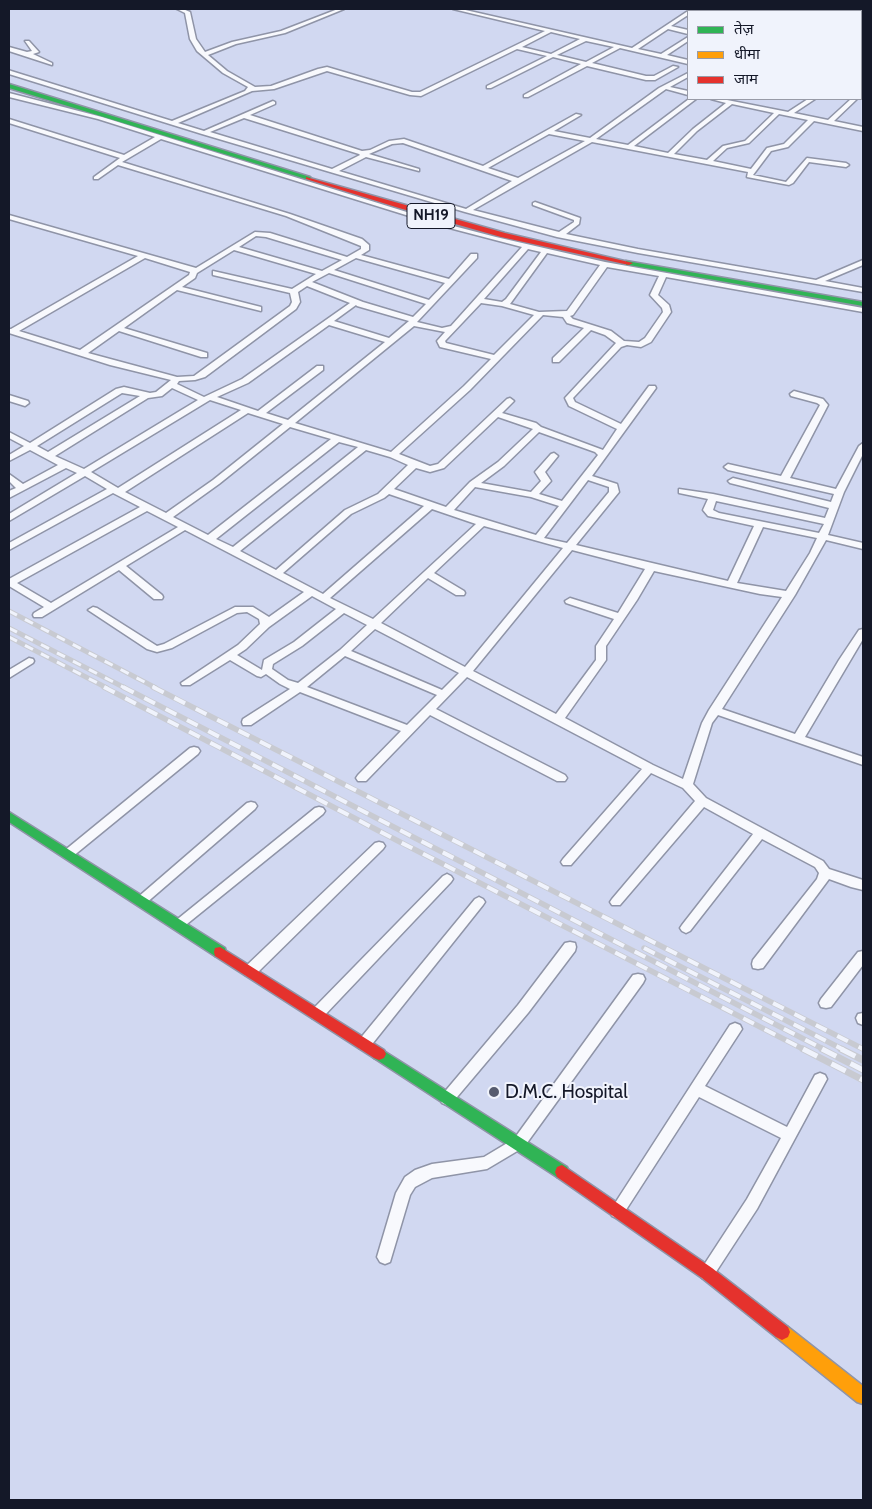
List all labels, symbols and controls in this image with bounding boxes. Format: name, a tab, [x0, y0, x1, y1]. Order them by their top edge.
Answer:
legend	[687, 10, 862, 100]
text: तेज़	[734, 20, 754, 38]
text: धीमा	[734, 45, 760, 63]
text: जाम	[734, 70, 758, 88]
road number: NH19	[407, 204, 455, 228]
place label: D.M.C. Hospital	[505, 1081, 628, 1103]
marker: D.M.C. Hospital	[487, 1085, 501, 1099]

